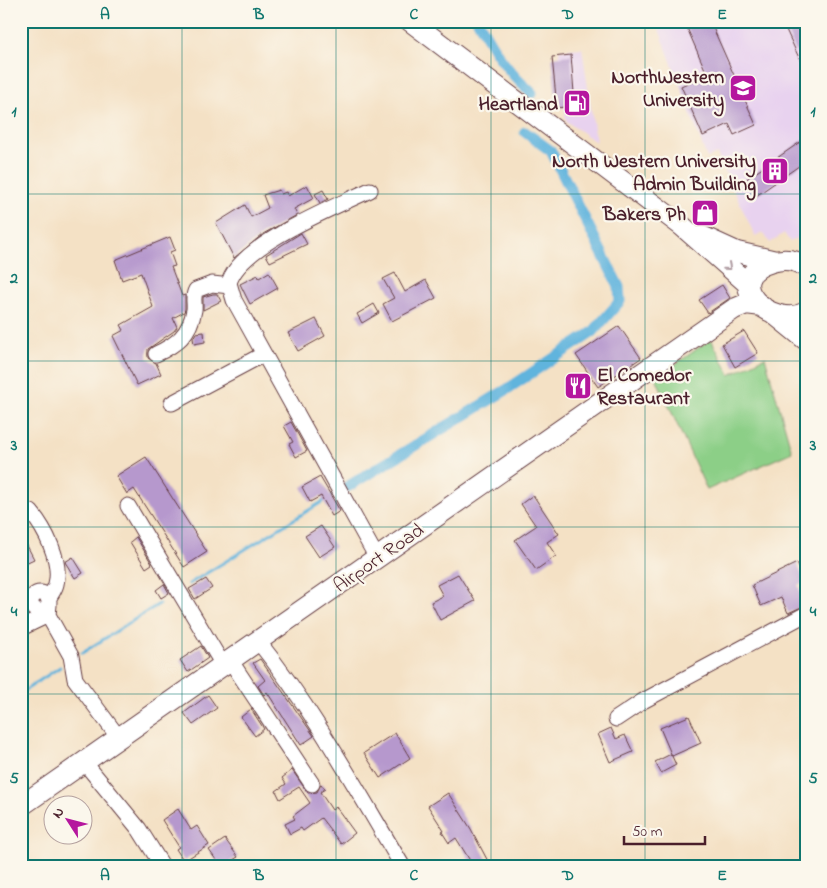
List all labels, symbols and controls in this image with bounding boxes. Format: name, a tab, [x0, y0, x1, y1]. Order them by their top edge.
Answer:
text: A	[100, 3, 110, 27]
text: B	[253, 3, 265, 27]
text: C	[410, 3, 419, 27]
text: D	[561, 3, 574, 27]
text: E	[717, 3, 727, 27]
place label: NorthWestern University	[611, 64, 724, 117]
school or university icon: NorthWestern University	[728, 73, 758, 103]
fuel station icon: Heartland	[562, 88, 592, 118]
place label: Heartland	[478, 91, 559, 120]
text: 1	[11, 100, 17, 124]
text: 1	[810, 100, 816, 124]
place label: North Western University Admin Building	[552, 148, 756, 201]
building icon: North Western University Admin Building	[760, 156, 790, 186]
shop icon: Bakers Ph	[690, 198, 720, 228]
place label: Bakers Ph	[602, 201, 686, 230]
one-way arrow	[722, 261, 731, 270]
text: 2	[9, 267, 18, 291]
text: 2	[808, 267, 817, 291]
place label: El Comedor Restaurant	[597, 362, 692, 414]
restaurant icon: El Comedor Restaurant	[563, 371, 593, 401]
text: 3	[10, 434, 18, 458]
text: 3	[809, 434, 817, 458]
street label: Airport Road	[328, 517, 431, 601]
text: 4	[10, 600, 18, 624]
text: 4	[809, 600, 817, 624]
text: 5	[9, 767, 19, 791]
text: 5	[808, 767, 818, 791]
north arrow	[42, 796, 92, 846]
text: N	[47, 803, 70, 823]
scale bar	[624, 813, 706, 845]
text: 50 m	[632, 821, 663, 843]
text: A	[100, 864, 110, 888]
text: B	[253, 864, 265, 888]
text: C	[410, 864, 419, 888]
text: D	[561, 864, 574, 888]
text: E	[717, 864, 727, 888]

